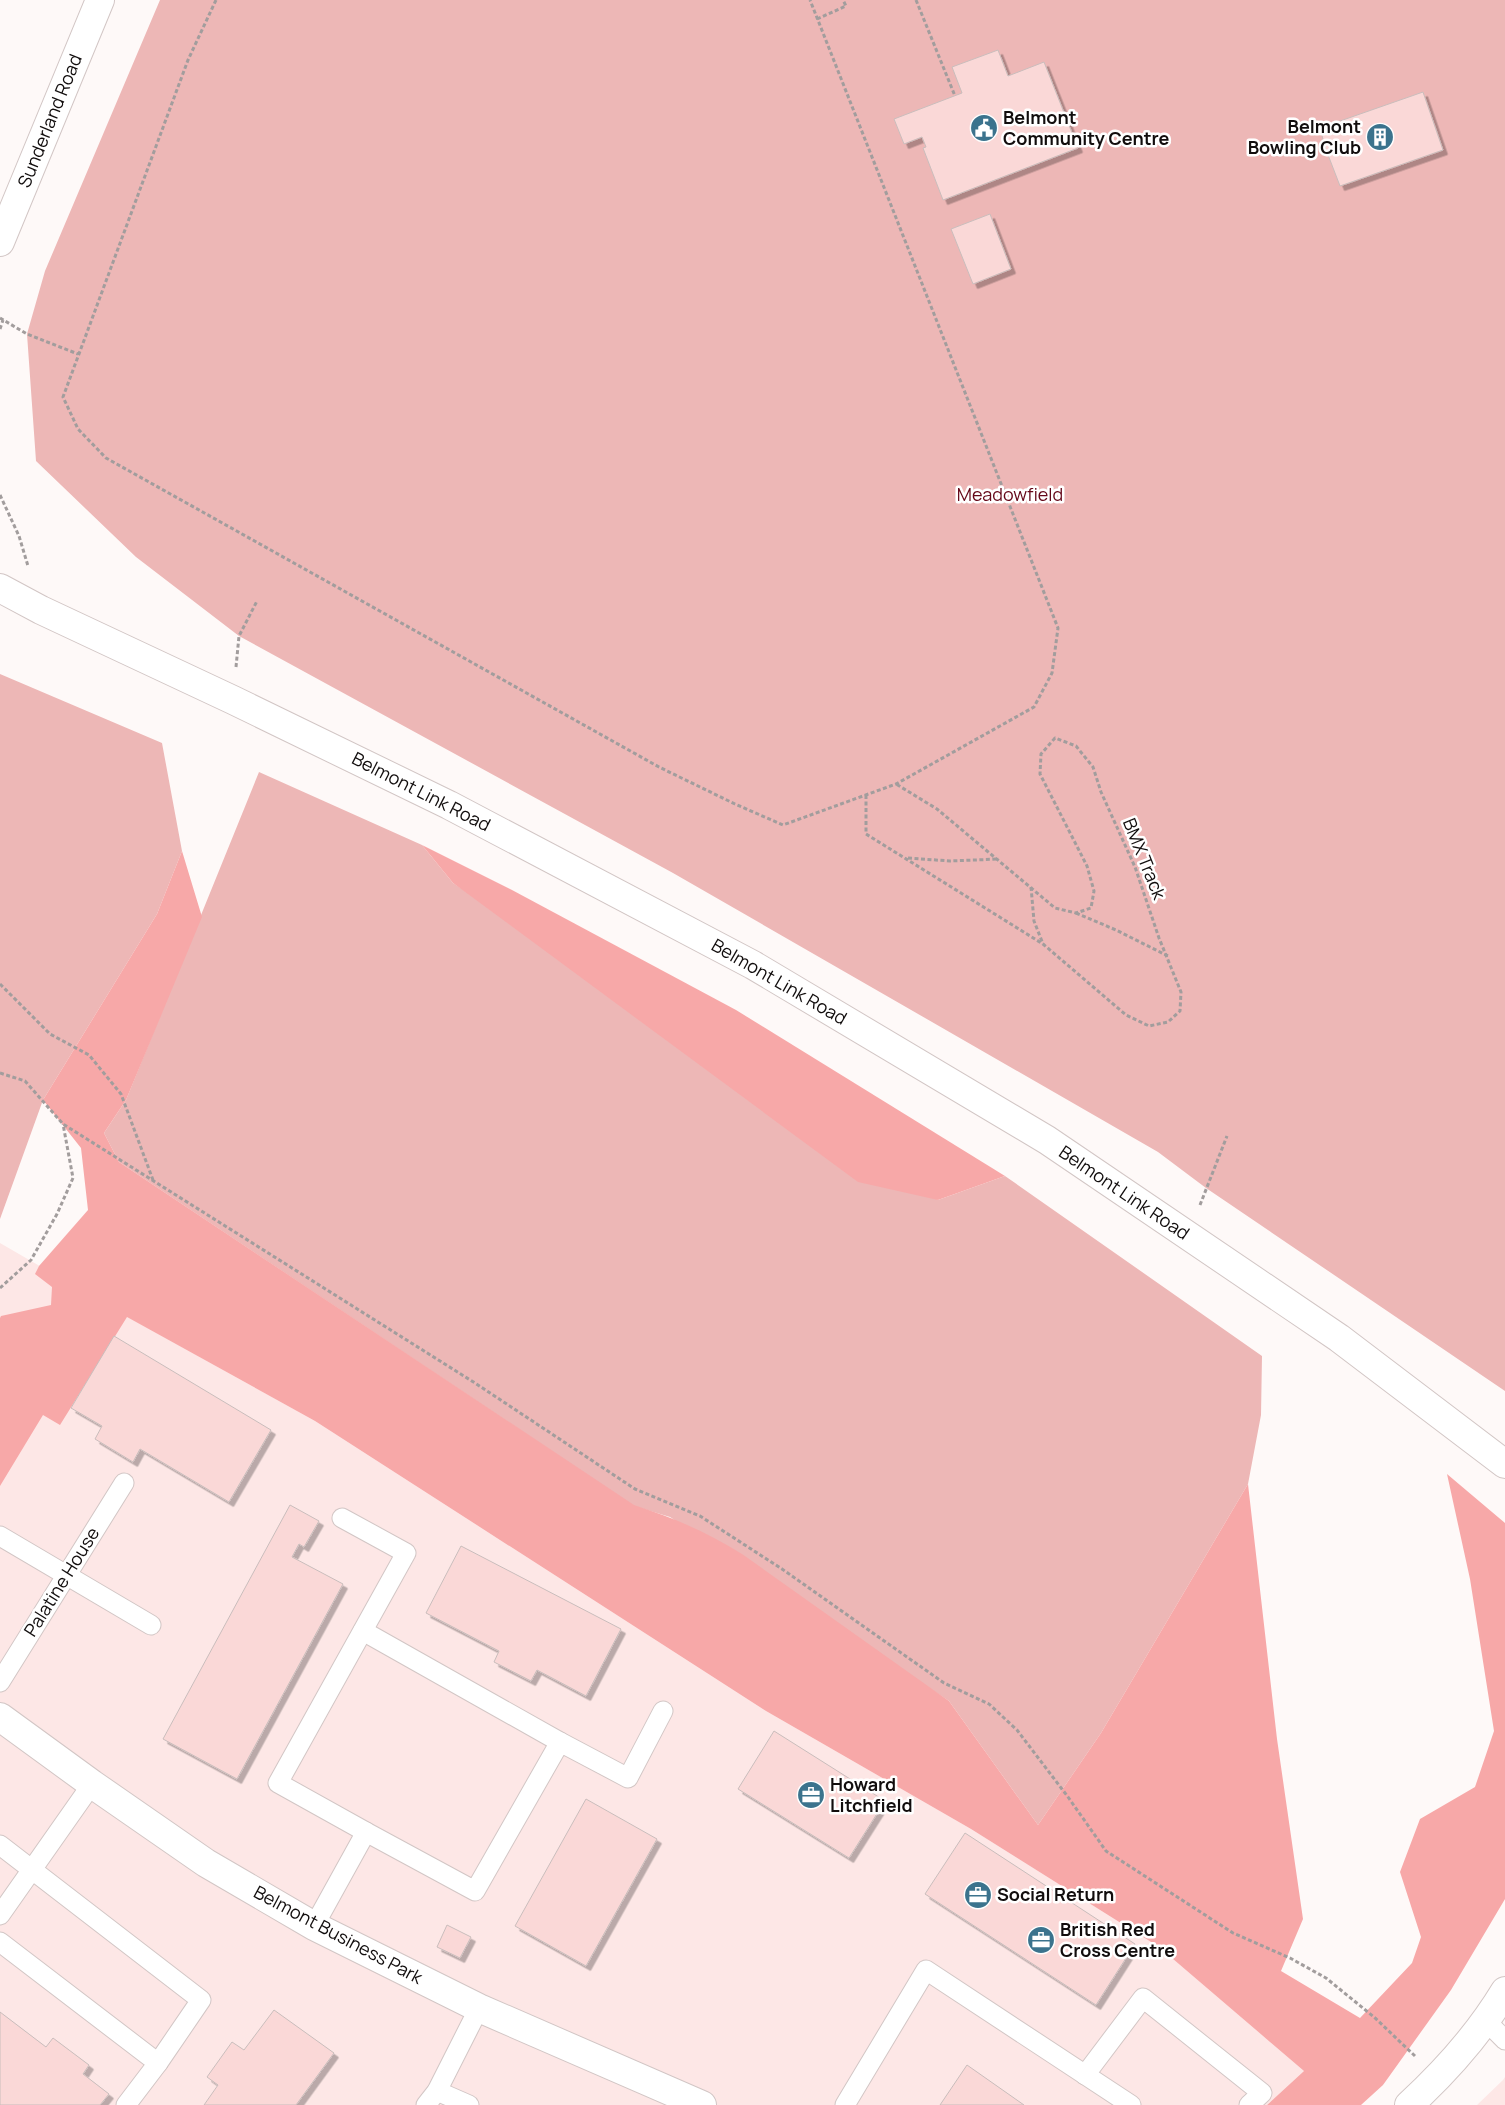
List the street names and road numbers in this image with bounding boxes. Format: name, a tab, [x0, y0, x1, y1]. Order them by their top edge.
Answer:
street label: Sunderland Road	[11, 50, 87, 191]
street label: Belmont Link Road	[348, 746, 495, 836]
street label: BMX Track	[1118, 814, 1172, 904]
street label: Belmont Link Road	[708, 933, 851, 1030]
street label: Belmont Link Road	[1055, 1140, 1194, 1245]
street label: Palatine House	[18, 1522, 104, 1641]
street label: Belmont Business Park	[250, 1879, 428, 1989]

